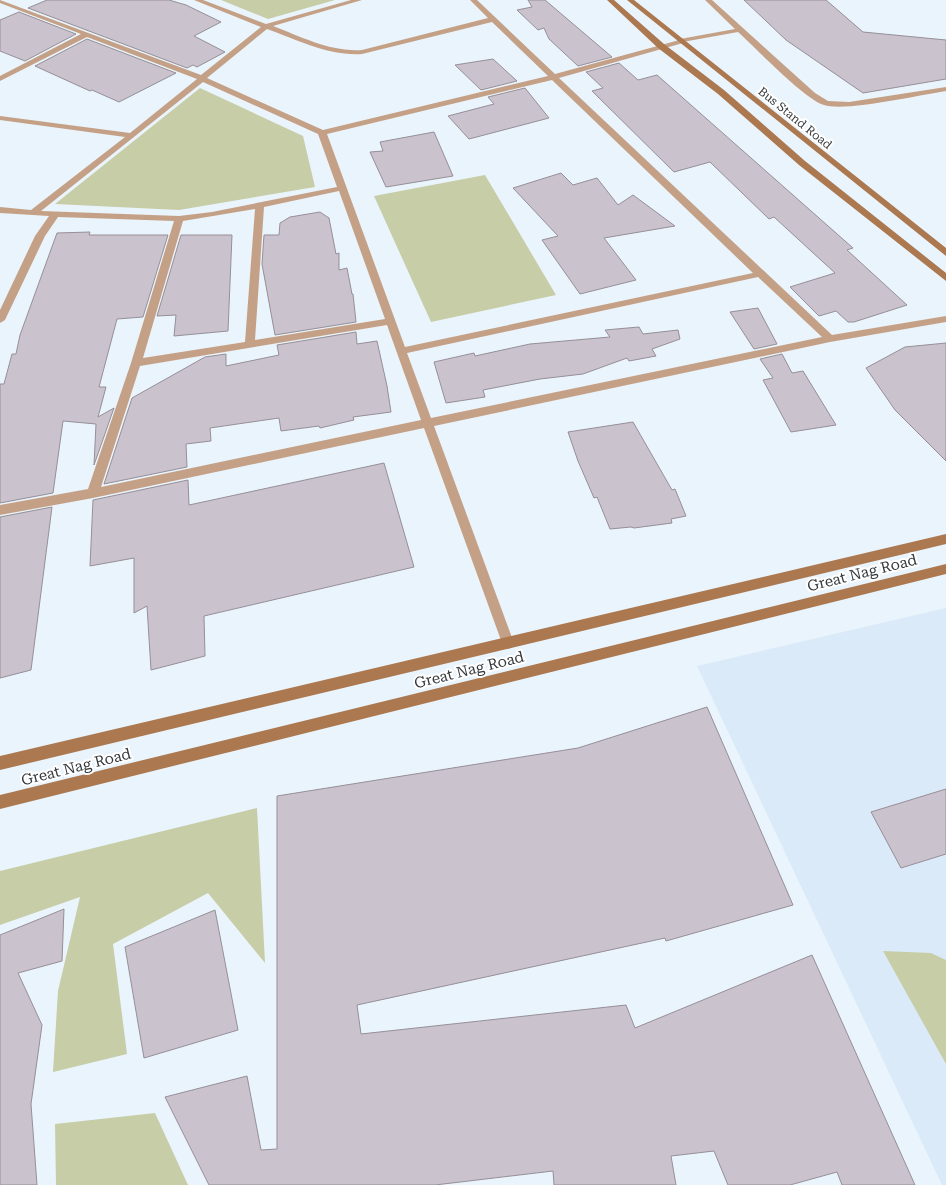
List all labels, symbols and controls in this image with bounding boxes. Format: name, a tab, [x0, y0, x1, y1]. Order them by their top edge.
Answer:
street label: Bus Stand Road	[755, 84, 835, 152]
street label: Great Nag Road	[805, 551, 919, 595]
street label: Great Nag Road	[412, 648, 526, 692]
street label: Great Nag Road	[19, 745, 133, 789]

